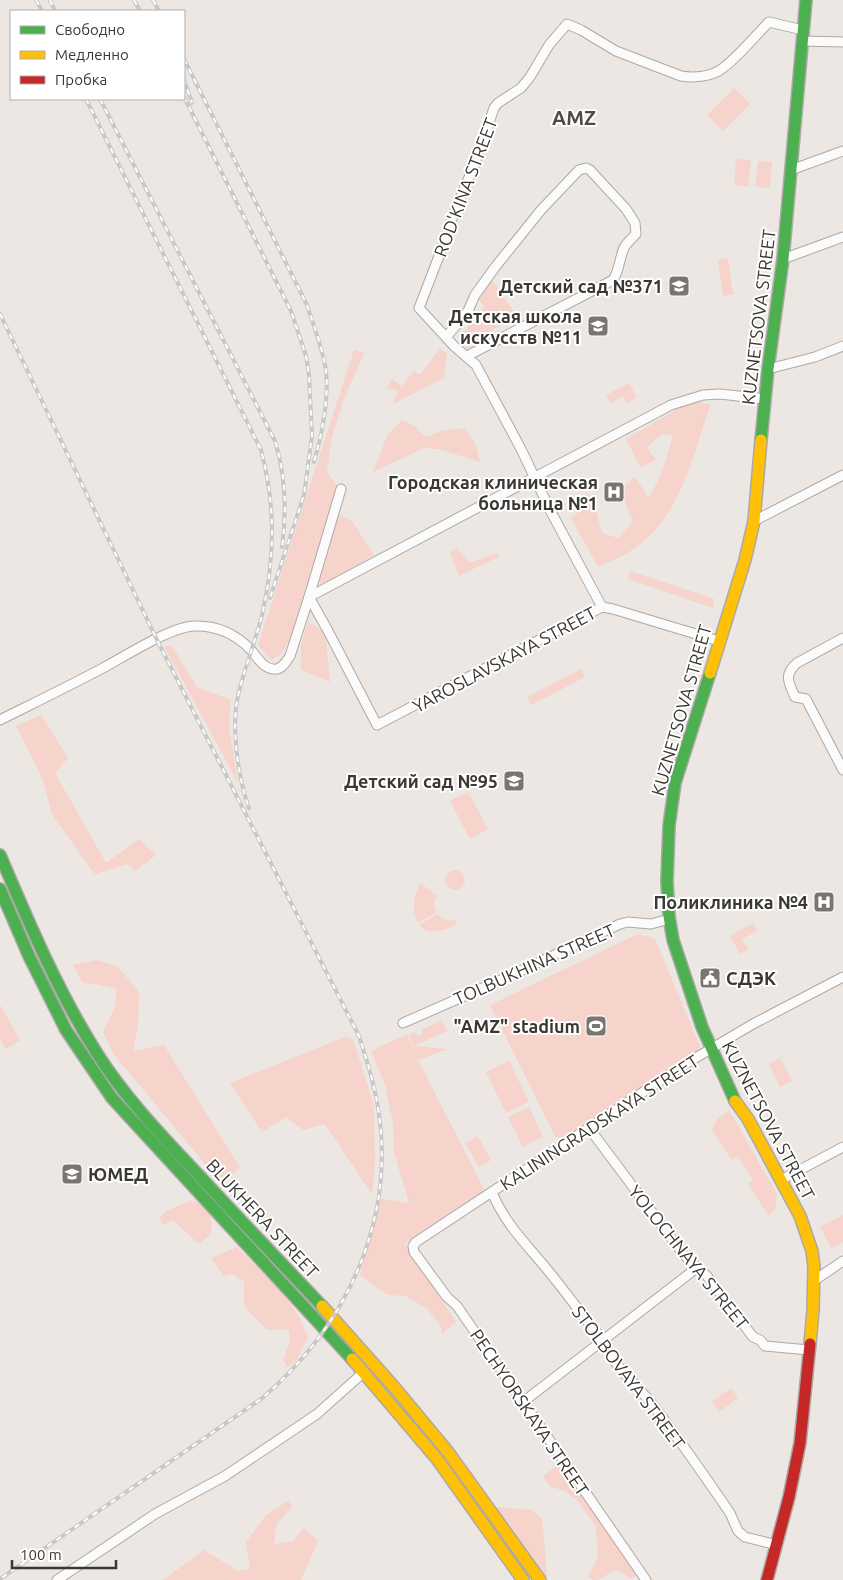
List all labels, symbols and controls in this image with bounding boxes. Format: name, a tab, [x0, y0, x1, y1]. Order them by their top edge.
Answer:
legend	[10, 10, 185, 100]
text: Свободно	[55, 21, 125, 38]
text: Медленно	[55, 46, 129, 63]
text: Пробка	[55, 71, 107, 88]
district label: AMZ	[552, 106, 596, 129]
street label: ROD'KINA STREET	[429, 115, 501, 259]
street label: KUZNETSOVA STREET	[737, 228, 779, 406]
school or university icon: Детский сад №371	[667, 274, 691, 298]
place label: Детский сад №371	[499, 276, 663, 296]
place label: Детская школа искусств №11	[448, 306, 582, 347]
school or university icon: Детская школа искусств №11	[586, 314, 610, 338]
place label: Городская клиническая больница №1	[388, 472, 598, 513]
hospital icon: Городская клиническая больница №1	[602, 480, 626, 504]
street label: YAROSLAVSKAYA STREET	[409, 602, 599, 716]
street label: KUZNETSOVA STREET	[647, 622, 715, 798]
school or university icon: Детский сад №95	[502, 769, 526, 793]
place label: Детский сад №95	[344, 771, 498, 791]
hospital icon: Поликлиника №4	[812, 890, 836, 914]
place label: Поликлиника №4	[653, 892, 808, 912]
street label: TOLBUKHINA STREET	[450, 919, 618, 1009]
public building icon: СДЭК	[698, 966, 722, 990]
place label: СДЭК	[726, 968, 776, 988]
sports icon: "AMZ" stadium	[584, 1014, 608, 1038]
place label: "AMZ" stadium	[454, 1016, 580, 1036]
street label: KUZNETSOVA STREET	[719, 1037, 819, 1203]
street label: KALININGRADSKAYA STREET	[496, 1050, 702, 1194]
street label: BLUKHERA STREET	[203, 1155, 323, 1281]
school or university icon: ЮМЕД	[60, 1162, 84, 1186]
place label: ЮМЕД	[88, 1164, 148, 1184]
street label: YOLOCHNAYA STREET	[625, 1181, 753, 1333]
street label: STOLBOVAYA STREET	[569, 1301, 689, 1453]
street label: PECHYORSKAYA STREET	[467, 1325, 593, 1499]
scale bar	[12, 1538, 116, 1570]
text: 100 m	[20, 1546, 62, 1563]

